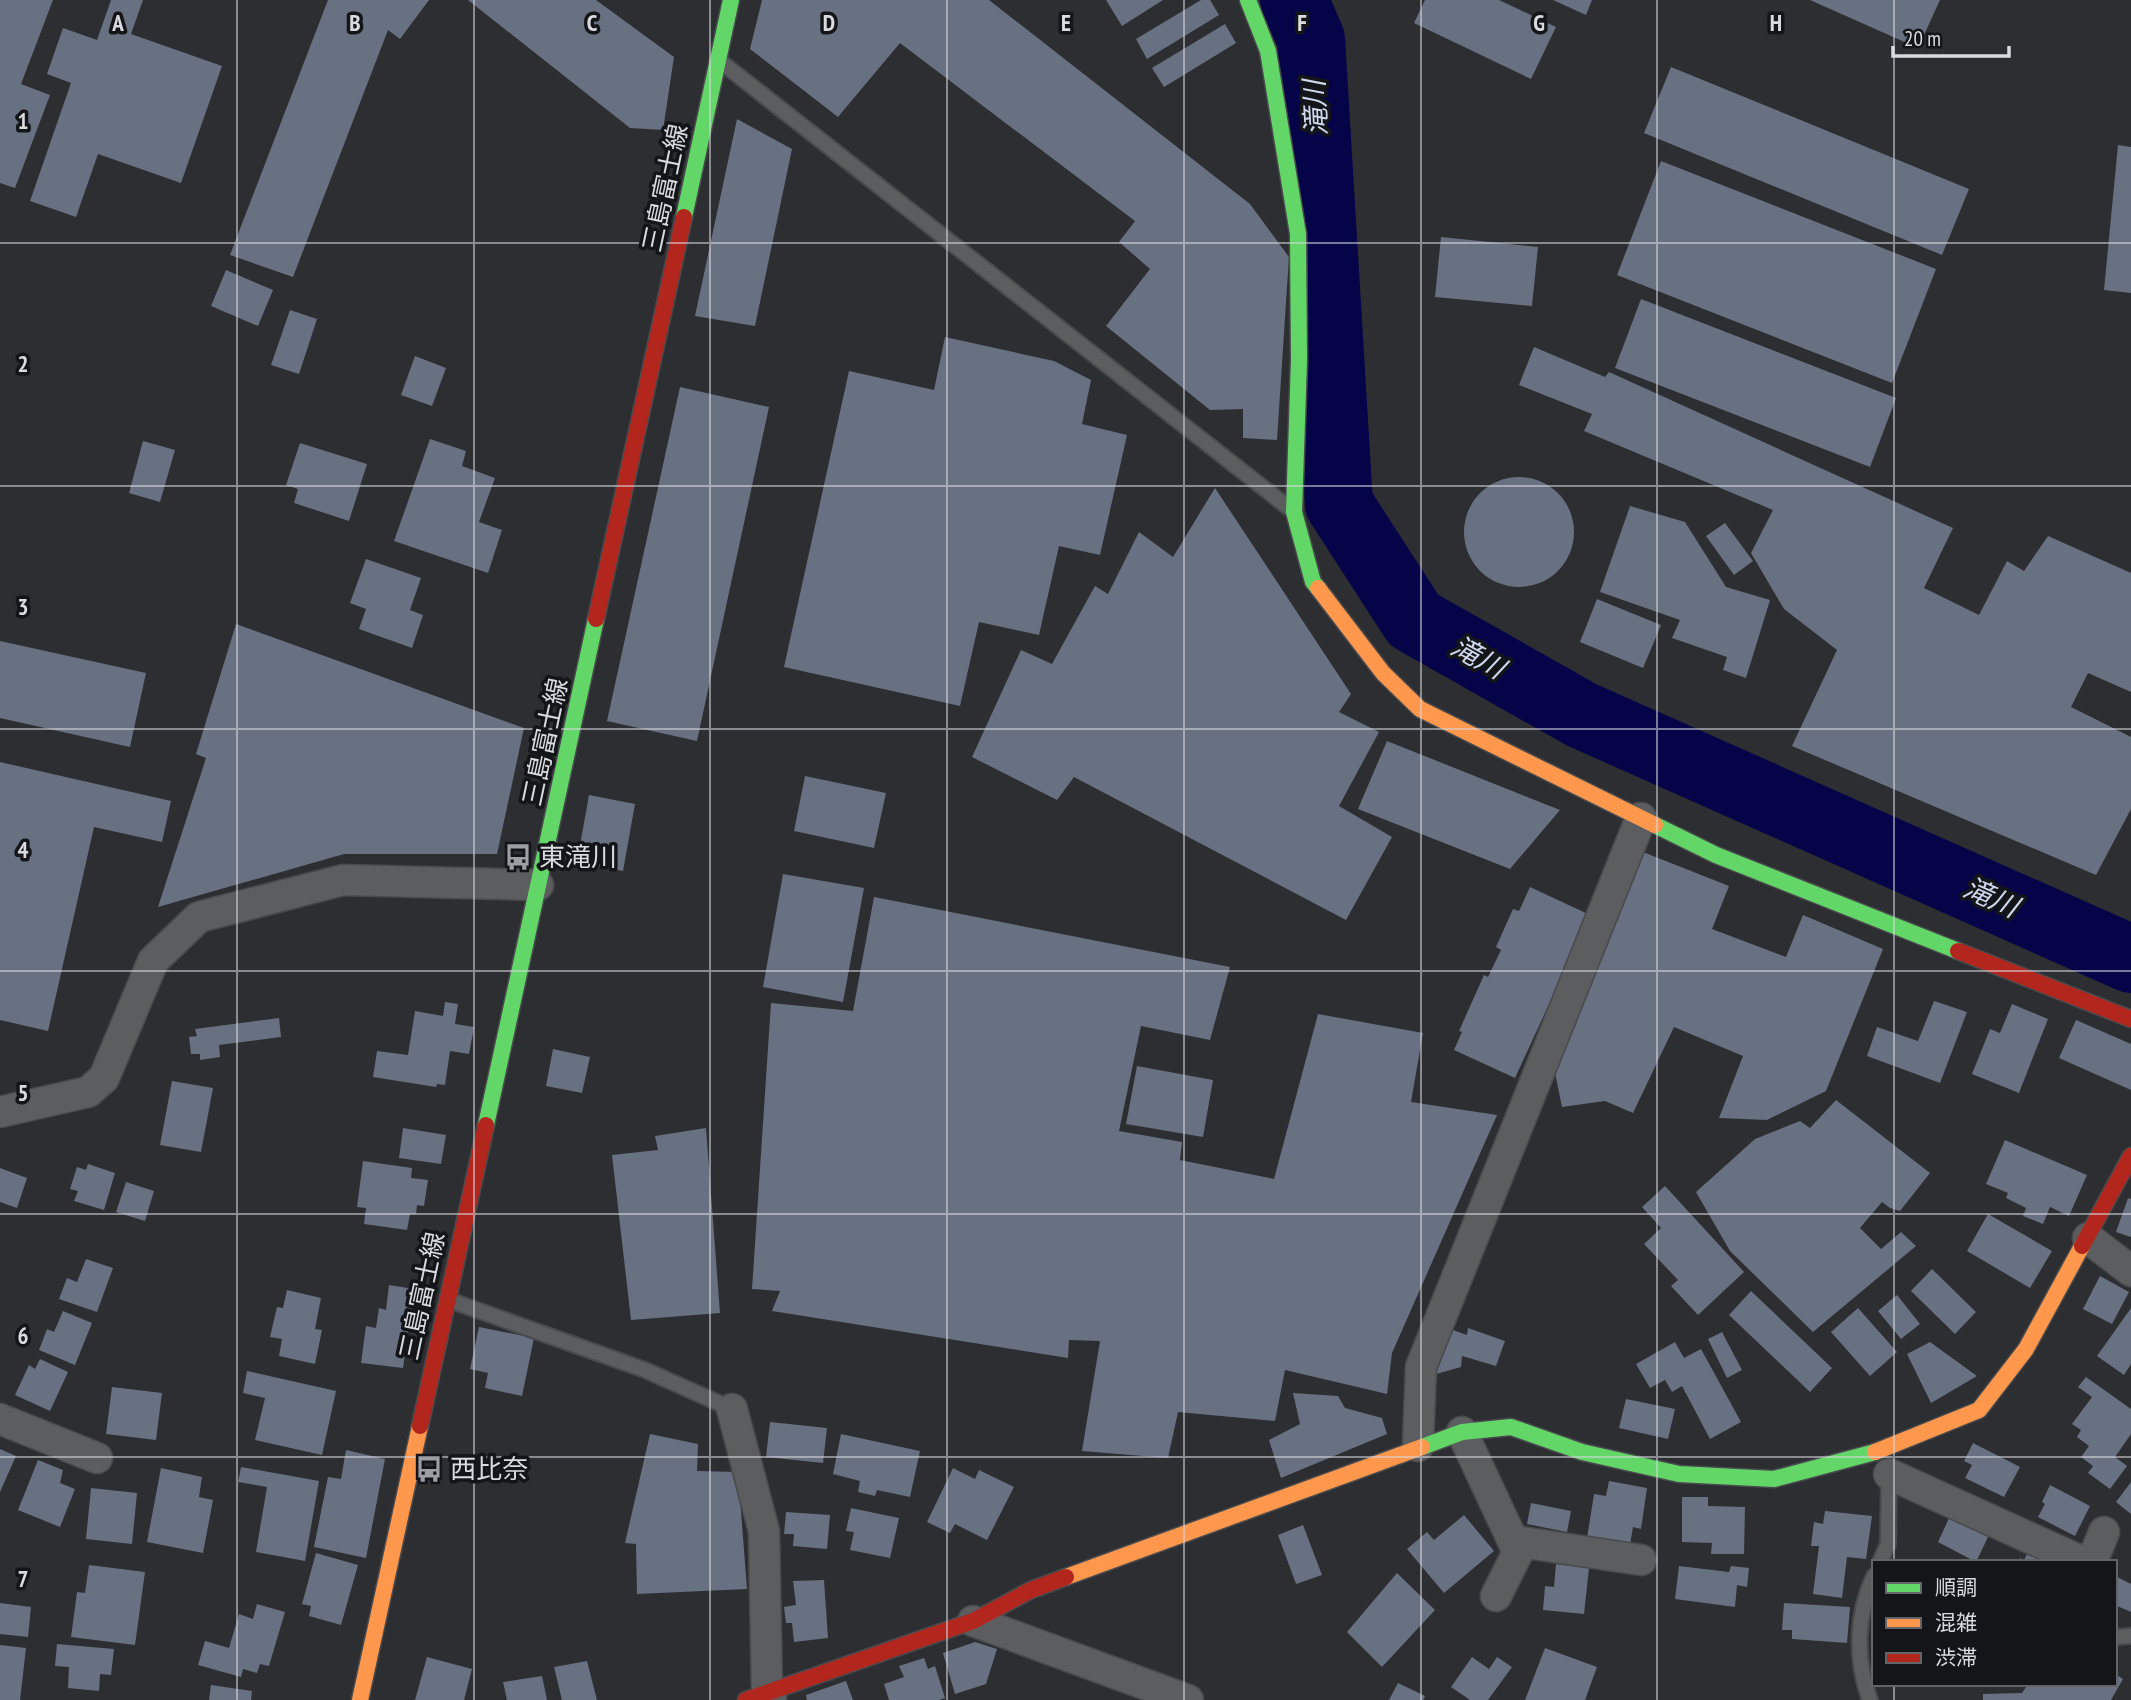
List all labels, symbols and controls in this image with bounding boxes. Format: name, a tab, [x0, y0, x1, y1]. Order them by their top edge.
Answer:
text: A	[111, 8, 124, 37]
text: B	[349, 8, 361, 37]
text: C	[587, 8, 598, 37]
text: D	[823, 8, 835, 37]
text: E	[1061, 8, 1071, 37]
text: F	[1297, 8, 1307, 37]
text: G	[1533, 8, 1545, 37]
text: H	[1770, 8, 1782, 37]
scale bar	[1893, 14, 2008, 58]
text: 20 m	[1904, 25, 1941, 52]
water label: 滝川	[1294, 76, 1334, 137]
text: 1	[18, 106, 29, 135]
street label: 三島富士線	[635, 121, 694, 255]
text: 2	[18, 349, 29, 378]
text: 3	[18, 592, 29, 621]
water label: 滝川	[1445, 627, 1514, 688]
street label: 三島富士線	[515, 675, 574, 809]
text: 4	[18, 835, 29, 864]
place label: 東滝川	[539, 840, 617, 873]
bus stop icon: 東滝川	[503, 842, 533, 872]
water label: 滝川	[1958, 868, 2027, 926]
text: 5	[18, 1078, 29, 1107]
street label: 三島富士線	[392, 1229, 451, 1363]
text: 6	[18, 1321, 29, 1350]
place label: 西比奈	[450, 1452, 528, 1485]
bus stop icon: 西比奈	[414, 1454, 444, 1484]
legend	[1872, 1560, 2117, 1686]
text: 7	[18, 1564, 29, 1593]
text: 順調	[1935, 1574, 1977, 1601]
text: 混雑	[1935, 1609, 1977, 1636]
text: 渋滞	[1935, 1644, 1977, 1671]

